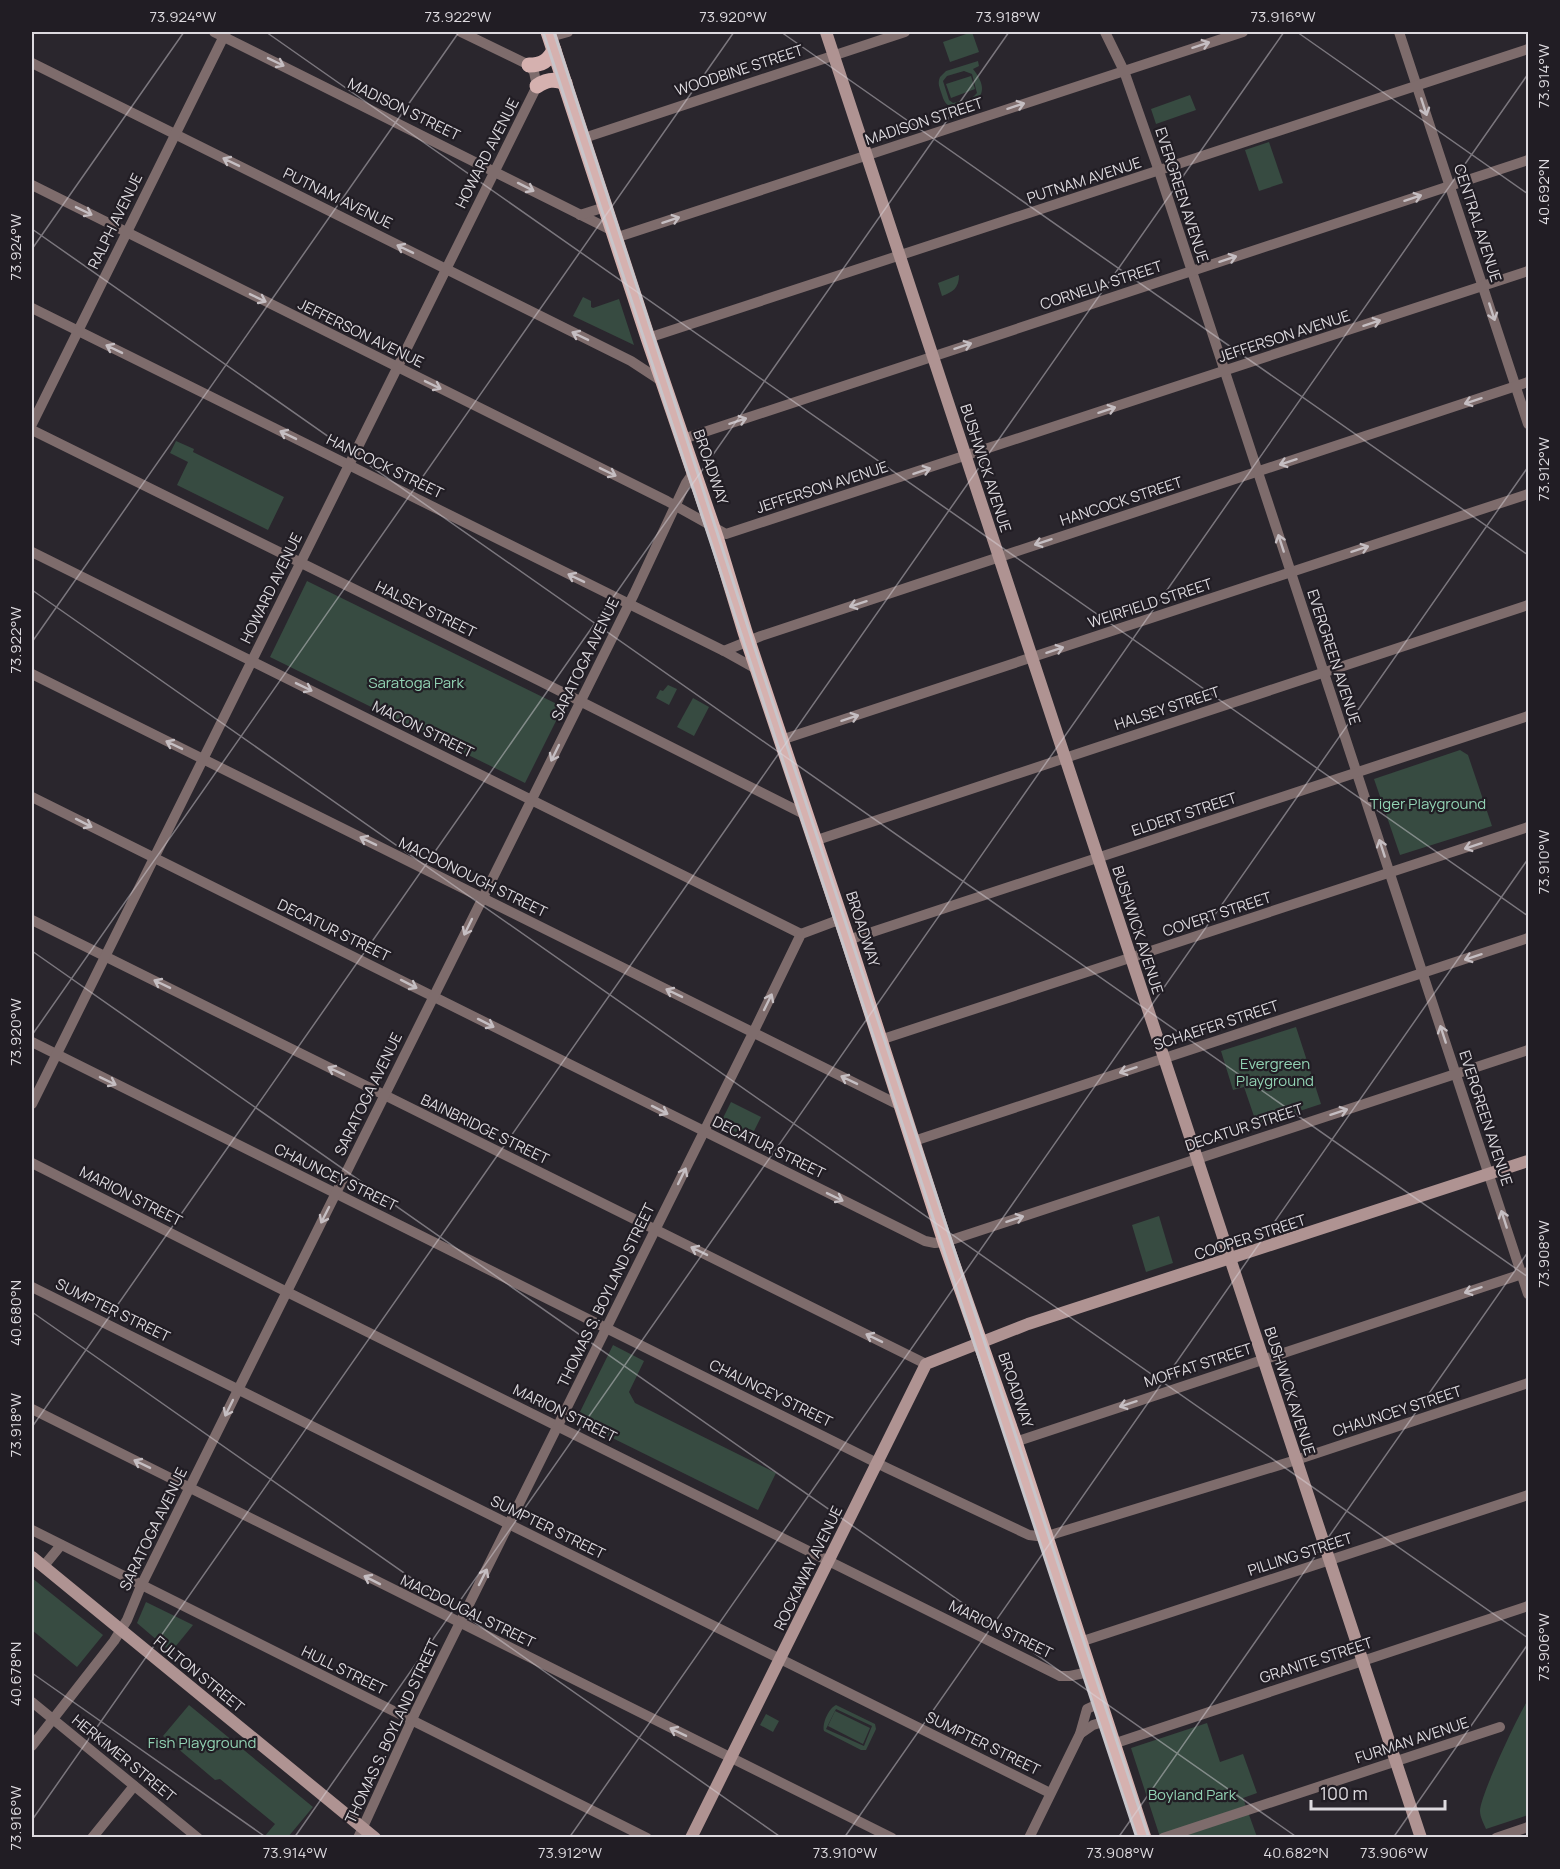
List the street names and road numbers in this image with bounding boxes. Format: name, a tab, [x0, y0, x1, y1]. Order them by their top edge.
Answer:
street label: WOODBINE STREET	[672, 39, 806, 101]
street label: MADISON STREET	[344, 73, 464, 145]
street label: MADISON STREET	[862, 92, 986, 150]
street label: HOWARD AVENUE	[450, 94, 524, 212]
street label: EVERGREEN AVENUE	[1150, 125, 1214, 265]
street label: PUTNAM AVENUE	[1024, 152, 1144, 208]
street label: CENTRAL AVENUE	[1449, 161, 1507, 285]
street label: PUTNAM AVENUE	[280, 162, 396, 234]
street label: RALPH AVENUE	[83, 169, 147, 273]
street label: CORNELIA STREET	[1037, 255, 1165, 315]
street label: JEFFERSON AVENUE	[295, 293, 427, 373]
street label: JEFFERSON AVENUE	[1215, 305, 1353, 367]
street label: BUSHWICK AVENUE	[955, 401, 1017, 535]
street label: BROADWAY	[688, 427, 734, 508]
street label: HANCOCK STREET	[323, 429, 447, 503]
street label: JEFFERSON AVENUE	[753, 456, 891, 518]
street label: HANCOCK STREET	[1057, 471, 1185, 531]
street label: HOWARD AVENUE	[235, 529, 307, 647]
street label: WEIRFIELD STREET	[1085, 573, 1215, 633]
street label: HALSEY STREET	[372, 576, 480, 642]
street label: EVERGREEN AVENUE	[1302, 587, 1366, 727]
street label: SARATOGA AVENUE	[546, 594, 624, 724]
street label: HALSEY STREET	[1112, 681, 1222, 735]
street label: MACON STREET	[369, 695, 477, 763]
street label: ELDERT STREET	[1129, 787, 1239, 841]
street label: MACDONOUGH STREET	[395, 832, 551, 922]
street label: BUSHWICK AVENUE	[1107, 863, 1169, 997]
street label: COVERT STREET	[1160, 886, 1274, 942]
street label: BROADWAY	[841, 889, 885, 970]
street label: DECATUR STREET	[274, 894, 394, 966]
street label: SCHAEFER STREET	[1151, 995, 1281, 1055]
street label: SARATOGA AVENUE	[329, 1029, 407, 1159]
street label: EVERGREEN AVENUE	[1454, 1048, 1518, 1188]
street label: BAINBRIDGE STREET	[417, 1089, 553, 1169]
street label: DECATUR STREET	[1182, 1098, 1306, 1156]
street label: DECATUR STREET	[709, 1111, 829, 1183]
street label: CHAUNCEY STREET	[271, 1138, 401, 1216]
street label: MARION STREET	[76, 1161, 186, 1231]
street label: THOMAS S. BOYLAND STREET	[552, 1200, 660, 1390]
street label: COOPER STREET	[1191, 1209, 1309, 1265]
street label: SUMPTER STREET	[52, 1273, 174, 1347]
street label: BUSHWICK AVENUE	[1259, 1324, 1321, 1458]
street label: MOFFAT STREET	[1141, 1338, 1255, 1392]
street label: BROADWAY	[993, 1350, 1039, 1431]
street label: CHAUNCEY STREET	[706, 1354, 836, 1432]
street label: MARION STREET	[510, 1379, 620, 1447]
street label: CHAUNCEY STREET	[1330, 1380, 1464, 1442]
street label: SARATOGA AVENUE	[114, 1464, 192, 1594]
street label: SUMPTER STREET	[487, 1490, 609, 1564]
street label: ROCKAWAY AVENUE	[769, 1502, 847, 1634]
street label: PILLING STREET	[1245, 1527, 1355, 1581]
street label: MACDOUGAL STREET	[397, 1569, 539, 1653]
street label: MARION STREET	[946, 1595, 1056, 1663]
street label: FULTON STREET	[149, 1631, 249, 1717]
street label: GRANITE STREET	[1257, 1632, 1375, 1688]
street label: THOMAS S. BOYLAND STREET	[340, 1635, 444, 1827]
street label: HULL STREET	[298, 1640, 390, 1700]
street label: SUMPTER STREET	[922, 1706, 1044, 1780]
street label: HERKIMER STREET	[68, 1710, 180, 1806]
street label: FURMAN AVENUE	[1352, 1712, 1472, 1768]

